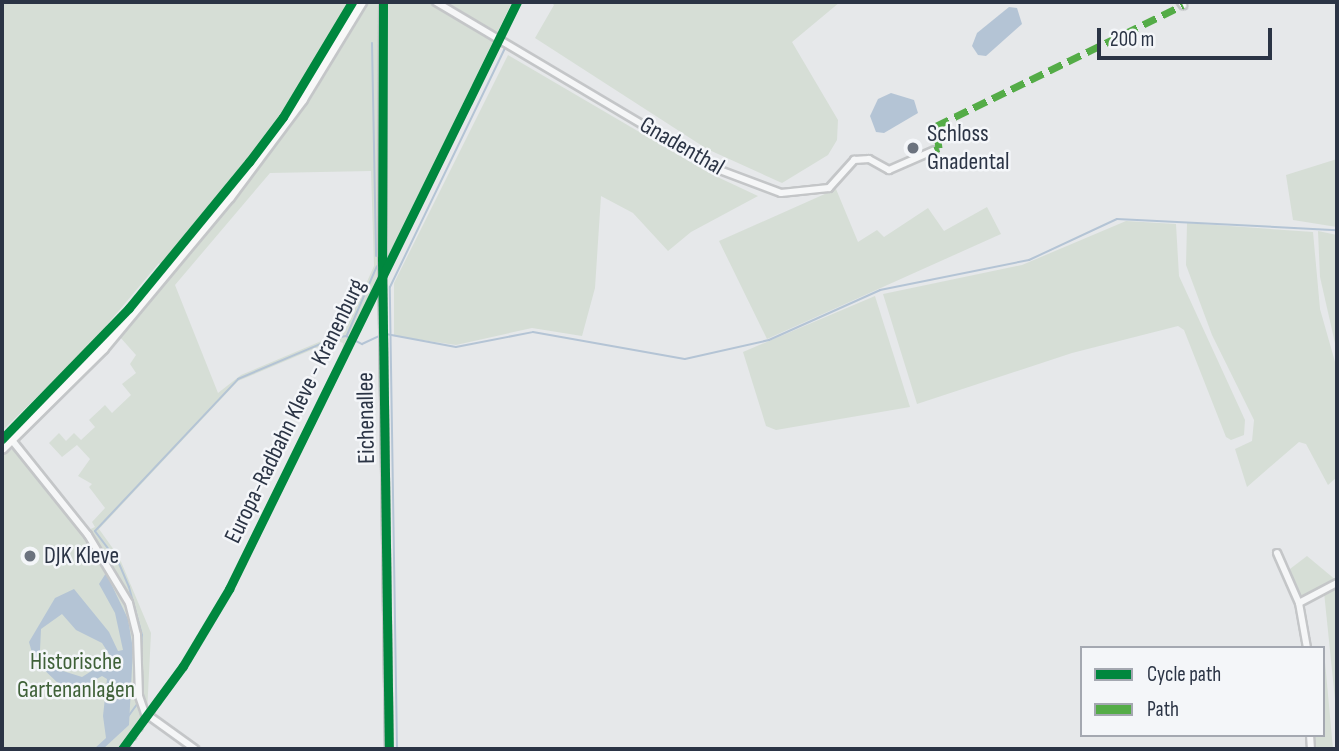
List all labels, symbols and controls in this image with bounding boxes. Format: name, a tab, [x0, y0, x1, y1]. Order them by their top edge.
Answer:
scale bar	[1101, 14, 1276, 58]
text: 200 m	[1110, 27, 1154, 52]
street label: Gnadenthal	[635, 110, 729, 182]
place label: Schloss Gnadental	[927, 120, 1010, 176]
marker: Schloss Gnadental	[905, 140, 921, 156]
street label: Europa-Radbahn Kleve - Kranenburg	[218, 274, 372, 548]
street label: Eichenallee	[351, 372, 381, 464]
place label: DJK Kleve	[44, 542, 119, 570]
marker: DJK Kleve	[22, 548, 38, 564]
legend	[1080, 646, 1325, 737]
park label: Historische Gartenanlagen	[17, 648, 135, 704]
text: Cycle path	[1147, 662, 1221, 687]
text: Path	[1147, 697, 1179, 722]

